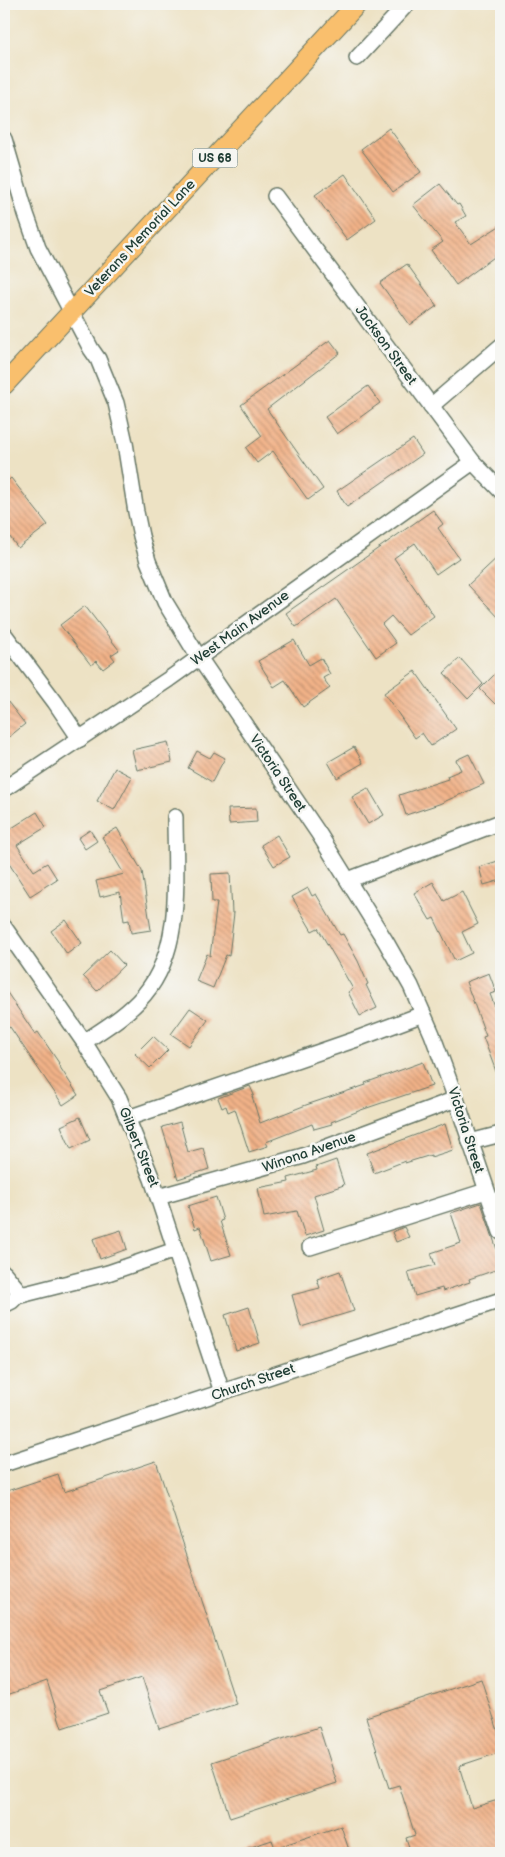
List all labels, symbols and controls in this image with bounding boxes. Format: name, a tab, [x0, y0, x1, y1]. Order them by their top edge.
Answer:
road number: US 68	[192, 148, 238, 168]
street label: Veterans Memorial Lane	[81, 176, 199, 300]
street label: Jackson Street	[352, 302, 421, 389]
street label: West Main Avenue	[188, 587, 292, 669]
street label: Victoria Street	[246, 731, 310, 815]
street label: Victoria Street	[444, 1085, 488, 1176]
street label: Gilbert Street	[115, 1105, 163, 1190]
street label: Winona Avenue	[260, 1128, 358, 1176]
street label: Church Street	[209, 1360, 298, 1404]

